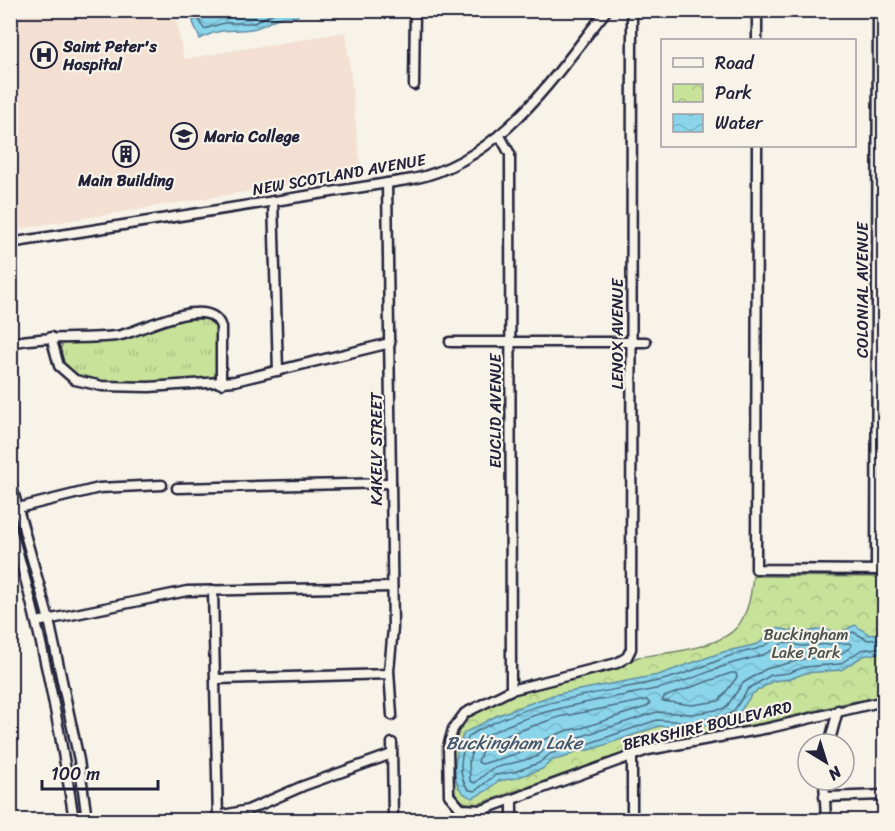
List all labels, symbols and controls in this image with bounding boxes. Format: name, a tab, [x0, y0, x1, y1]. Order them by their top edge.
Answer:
place label: Saint Peter's Hospital	[62, 32, 158, 79]
legend	[661, 39, 856, 147]
hospital icon: Saint Peter's Hospital	[29, 40, 59, 70]
text: Road	[715, 47, 755, 79]
text: Park	[715, 77, 752, 109]
text: Water	[715, 107, 764, 139]
school or university icon: Maria College	[169, 121, 199, 151]
place label: Maria College	[203, 122, 300, 151]
building icon: Main Building	[111, 139, 141, 169]
street label: NEW SCOTLAND AVENUE	[250, 145, 429, 204]
place label: Main Building	[77, 166, 175, 195]
street label: COLONIAL AVENUE	[848, 221, 877, 358]
street label: LENOX AVENUE	[603, 277, 632, 389]
street label: EUCLID AVENUE	[481, 353, 510, 468]
street label: KAKELY STREET	[362, 391, 391, 506]
park label: Buckingham Lake Park	[763, 620, 849, 667]
street label: BERKSHIRE BOULEVARD	[620, 692, 795, 759]
water label: Buckingham Lake	[446, 727, 584, 759]
north arrow	[796, 732, 856, 792]
scale bar	[42, 753, 158, 791]
text: 100 m	[51, 758, 100, 790]
text: N	[821, 758, 849, 789]

